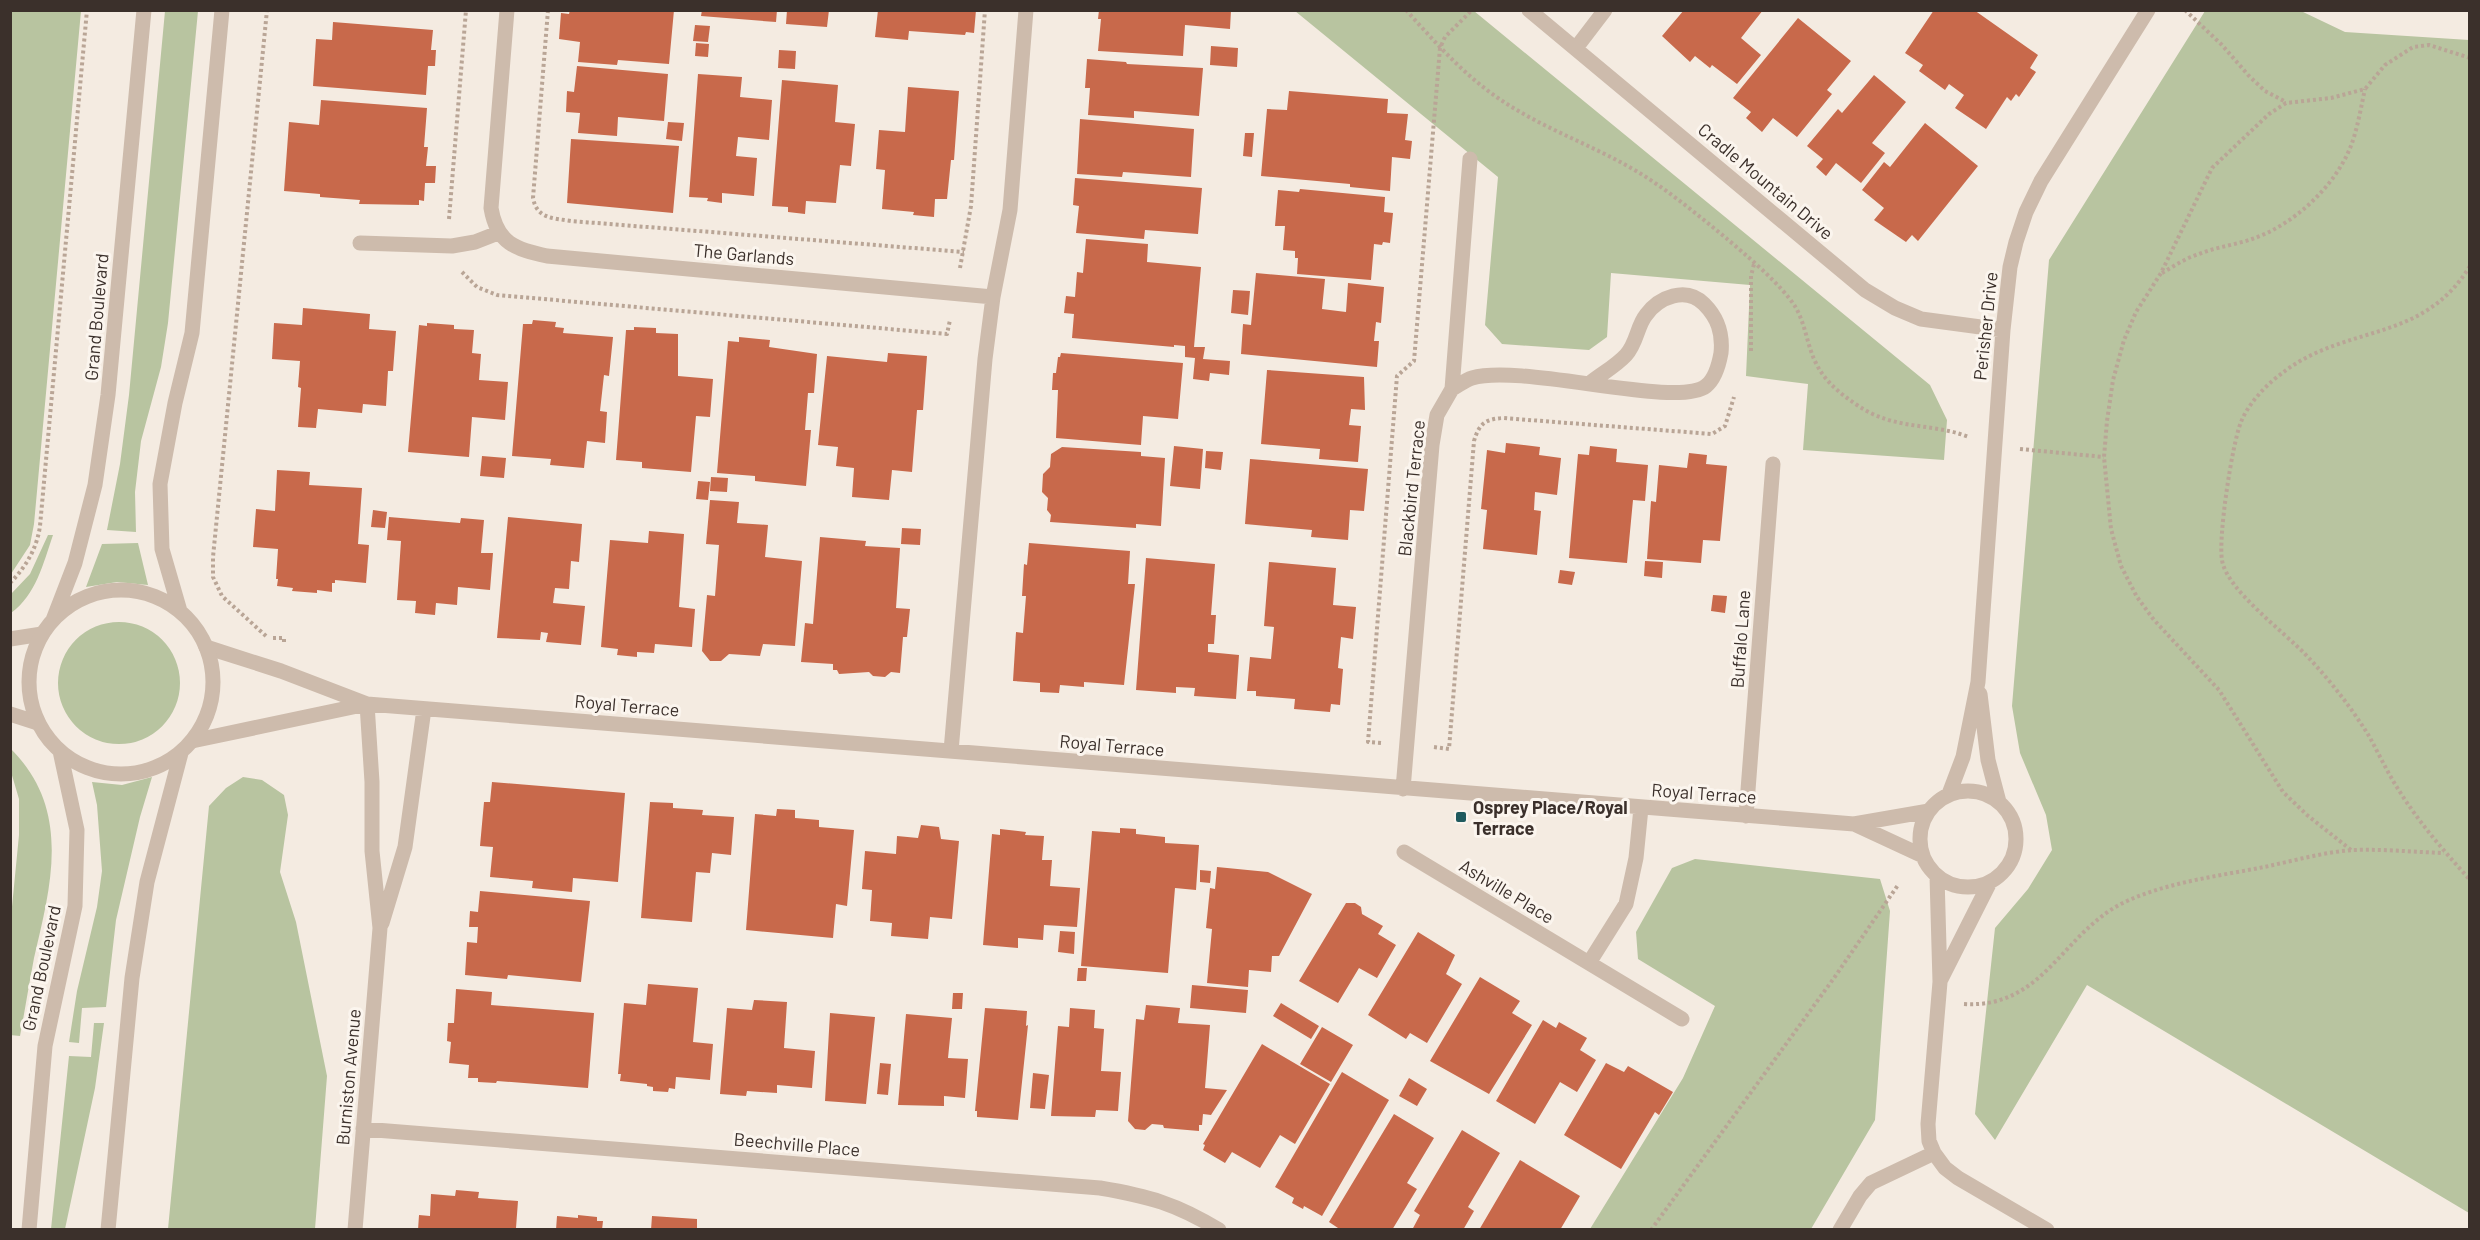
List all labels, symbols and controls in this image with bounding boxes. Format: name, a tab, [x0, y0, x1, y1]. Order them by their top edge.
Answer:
street label: Cradle Mountain Drive	[1694, 118, 1838, 244]
street label: The Garlands	[693, 239, 795, 269]
street label: Grand Boulevard	[79, 252, 113, 382]
street label: Perisher Drive	[1968, 271, 2002, 381]
street label: Blackbird Terrace	[1393, 419, 1429, 557]
street label: Buffalo Lane	[1726, 589, 1754, 689]
street label: Royal Terrace	[574, 689, 680, 721]
street label: Royal Terrace	[1059, 729, 1165, 761]
street label: Royal Terrace	[1651, 778, 1757, 808]
place label: Osprey Place/Royal Terrace	[1473, 796, 1628, 839]
marker: Osprey Place/Royal Terrace	[1454, 810, 1468, 824]
street label: Ashville Place	[1456, 854, 1558, 928]
street label: Grand Boulevard	[17, 903, 65, 1033]
street label: Burniston Avenue	[331, 1008, 365, 1146]
street label: Beechville Place	[733, 1128, 861, 1160]

